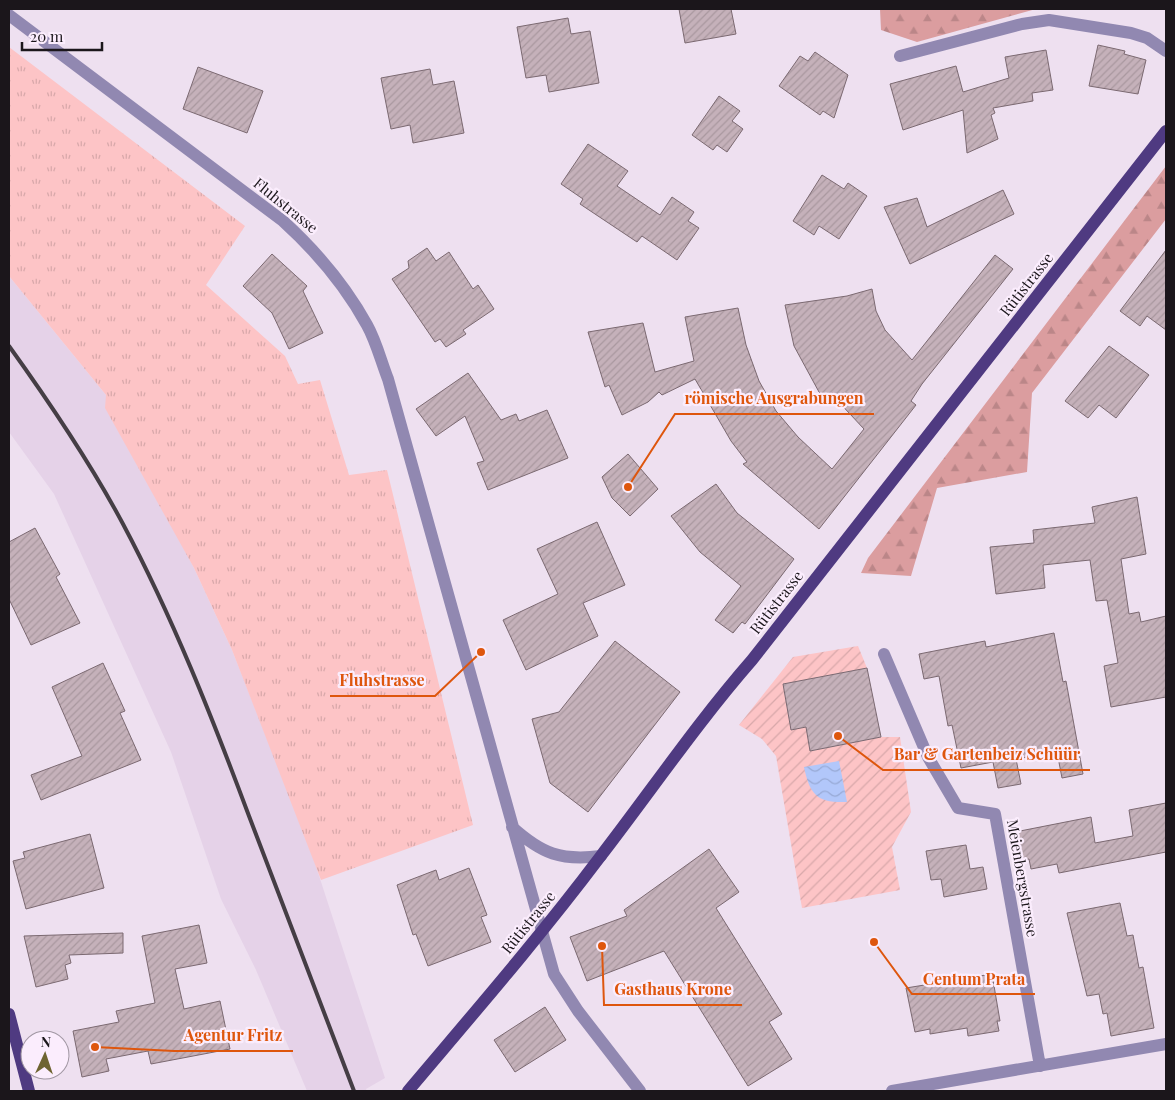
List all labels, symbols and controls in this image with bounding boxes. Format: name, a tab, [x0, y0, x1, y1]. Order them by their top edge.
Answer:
scale bar	[22, 20, 102, 52]
text: 20 m	[30, 26, 64, 46]
street label: Fluhstrasse	[250, 173, 322, 237]
street label: Rütistrasse	[995, 248, 1057, 320]
callout: römische Ausgrabungen	[675, 383, 874, 414]
text: römische Ausgrabungen	[684, 387, 864, 408]
street label: Rütistrasse	[745, 566, 807, 638]
callout: Fluhstrasse	[330, 665, 435, 696]
text: Fluhstrasse	[339, 669, 425, 690]
callout: Bar & Gartenbeiz Schüür	[883, 739, 1090, 770]
text: Bar & Gartenbeiz Schüür	[894, 743, 1081, 764]
street label: Meienbergstrasse	[1003, 818, 1043, 938]
street label: Rütistrasse	[497, 886, 559, 958]
callout: Centum Prata	[912, 963, 1035, 994]
text: Centum Prata	[923, 968, 1026, 989]
callout: Gasthaus Krone	[604, 974, 742, 1005]
text: Gasthaus Krone	[614, 978, 732, 999]
callout: Agentur Fritz	[174, 1020, 293, 1051]
text: Agentur Fritz	[183, 1024, 283, 1045]
north arrow	[20, 1030, 70, 1080]
text: N	[40, 1032, 51, 1051]

